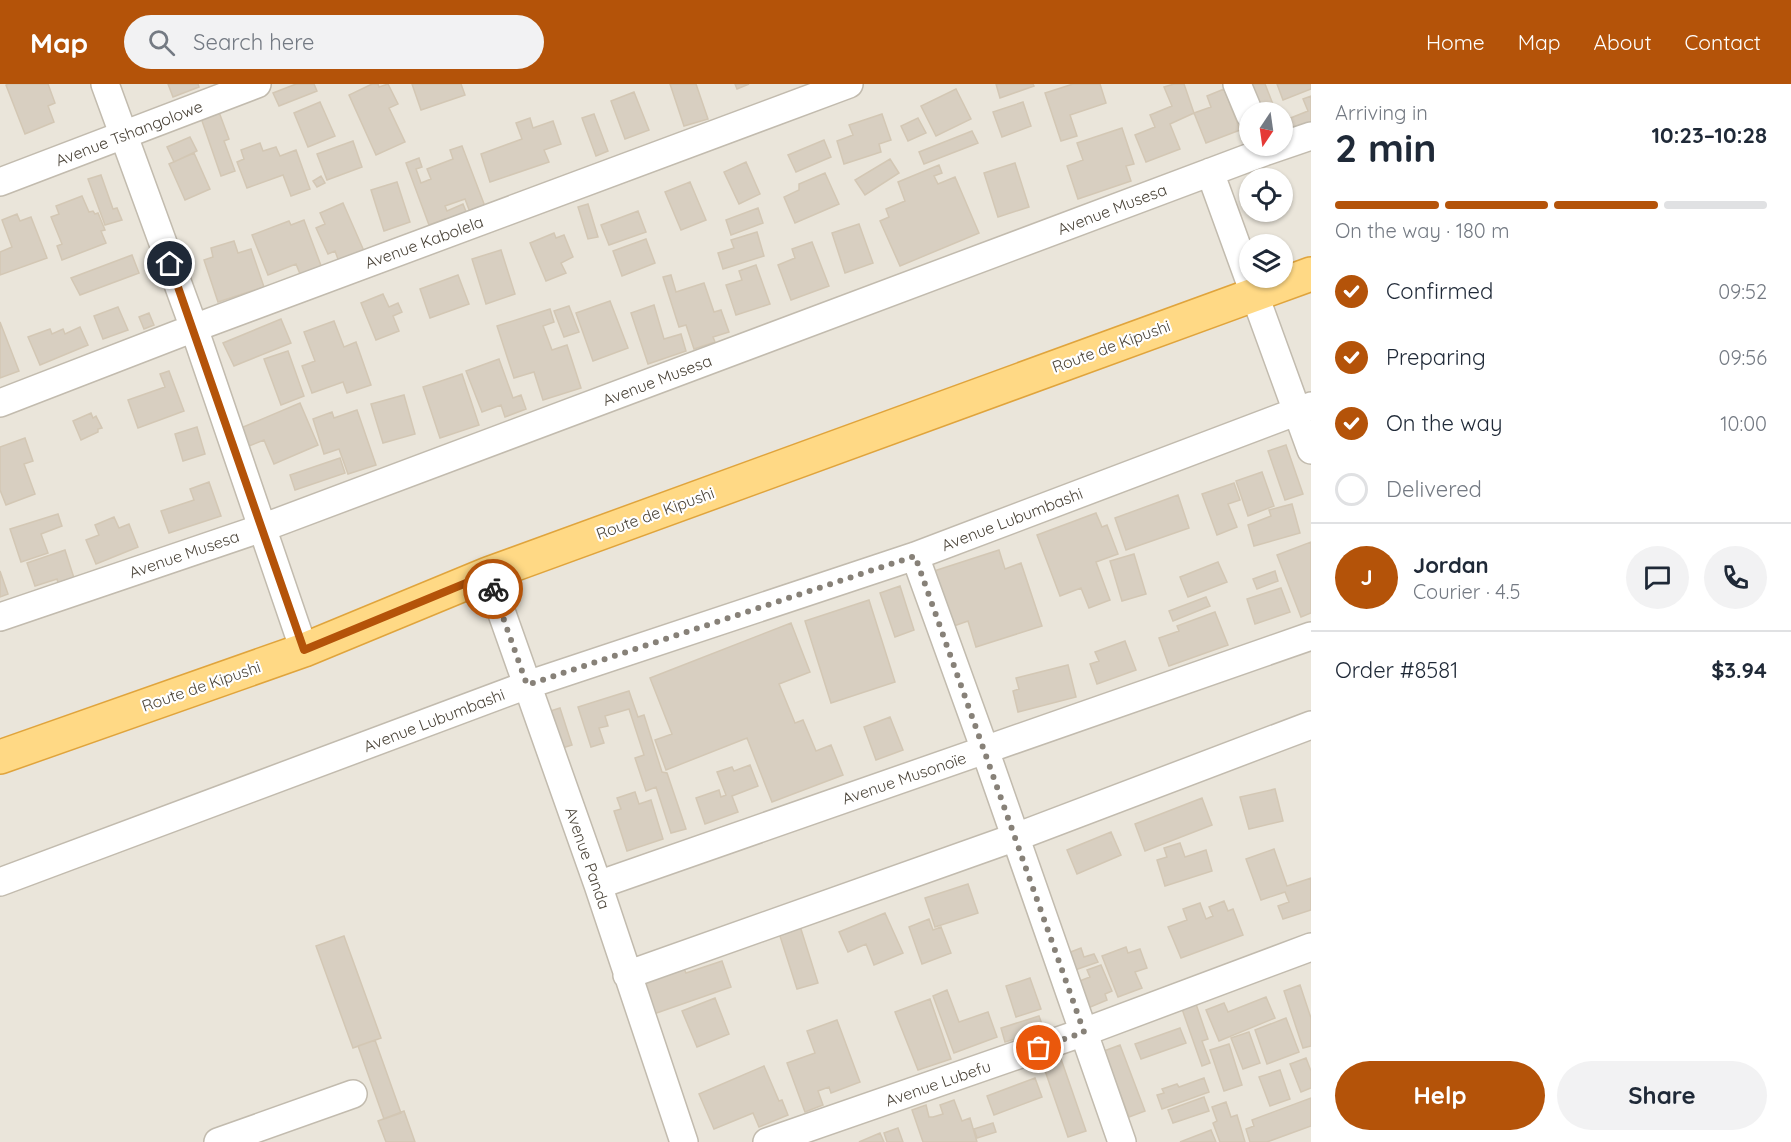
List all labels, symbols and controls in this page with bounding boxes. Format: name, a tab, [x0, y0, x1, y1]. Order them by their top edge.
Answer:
search box	[124, 15, 544, 69]
text: Map	[30, 25, 88, 60]
icon: search	[145, 26, 178, 59]
text: Search here	[193, 28, 315, 56]
text: Home	[1426, 29, 1485, 55]
text: Map	[1518, 29, 1561, 55]
text: About	[1594, 29, 1652, 55]
text: Contact	[1685, 29, 1761, 55]
street label: Avenue Tshangolowe	[53, 96, 205, 170]
text: Arriving in	[1335, 100, 1428, 125]
north arrow	[1239, 102, 1293, 156]
map controls	[1239, 102, 1293, 288]
text: 10:23–10:28	[1651, 121, 1767, 149]
text: 2 min	[1335, 123, 1437, 172]
button: locate	[1239, 168, 1293, 222]
street label: Avenue Musesa	[1055, 179, 1169, 239]
street label: Avenue Kabolela	[362, 211, 486, 273]
text: On the way · 180 m	[1335, 218, 1509, 243]
button: layers	[1239, 234, 1293, 288]
pin	[144, 238, 195, 289]
icon: home	[153, 247, 186, 280]
icon: check	[1335, 275, 1368, 308]
text: Confirmed	[1386, 277, 1493, 305]
text: 09:52	[1718, 279, 1767, 304]
street label: Route de Kipushi	[1049, 315, 1173, 377]
icon: check	[1335, 341, 1368, 374]
text: Preparing	[1386, 343, 1486, 371]
text: 09:56	[1719, 345, 1767, 370]
street label: Avenue Musesa	[600, 350, 714, 410]
icon: check	[1335, 407, 1368, 440]
text: On the way	[1386, 409, 1502, 437]
text: 10:00	[1720, 411, 1767, 436]
text: Delivered	[1386, 475, 1482, 503]
street label: Route de Kipushi	[593, 482, 717, 544]
street label: Avenue Lubumbashi	[939, 483, 1085, 555]
street label: Avenue Musesa	[126, 526, 242, 582]
button: chat	[1626, 546, 1689, 609]
button: phone	[1704, 546, 1767, 609]
text: Jordan	[1413, 551, 1489, 579]
courier	[463, 559, 523, 619]
text: J	[1360, 563, 1373, 591]
icon: bike	[477, 573, 510, 606]
text: Courier · 4.5	[1413, 579, 1520, 604]
street label: Route de Kipushi	[139, 656, 263, 716]
text: Order #8581	[1335, 656, 1458, 684]
text: $3.94	[1711, 656, 1767, 684]
street label: Avenue Lubumbashi	[361, 684, 507, 756]
street label: Avenue Musonoïe	[839, 747, 969, 809]
street label: Avenue Panda	[561, 804, 615, 912]
pin	[1013, 1022, 1064, 1073]
icon: bag	[1022, 1031, 1055, 1064]
street label: Avenue Lubefu	[883, 1056, 993, 1110]
button: Help	[1335, 1061, 1545, 1130]
button: Share	[1557, 1061, 1767, 1130]

